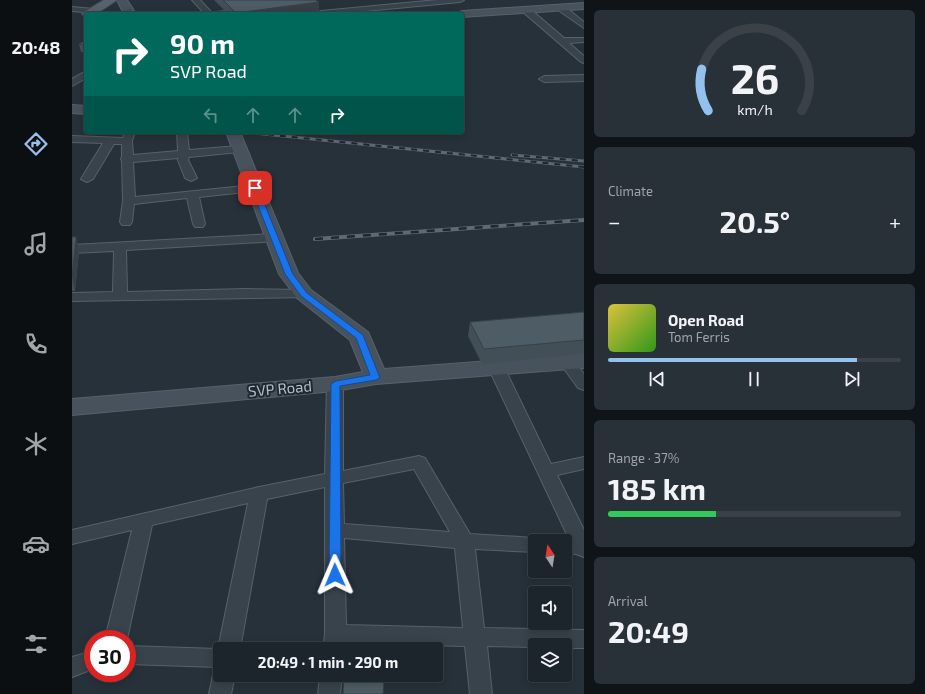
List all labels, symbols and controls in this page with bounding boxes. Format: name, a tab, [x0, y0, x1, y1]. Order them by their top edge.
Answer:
text: 90 m	[170, 26, 235, 60]
icon: right	[104, 28, 156, 80]
text: 20:48	[11, 36, 61, 58]
text: 26	[730, 52, 779, 102]
text: SVP Road	[170, 60, 247, 82]
text: km/h	[737, 101, 772, 118]
icon: left	[200, 104, 222, 126]
icon: ahead	[242, 104, 264, 126]
icon: ahead	[284, 104, 306, 126]
icon: right	[326, 104, 348, 126]
icon: directions	[22, 130, 50, 158]
pin	[238, 171, 272, 205]
icon: arrive	[244, 177, 266, 199]
text: Climate	[608, 183, 653, 199]
text: 20.5°	[720, 203, 790, 239]
text: −	[608, 208, 621, 234]
text: +	[889, 208, 901, 234]
icon: music	[22, 230, 50, 258]
text: Open Road	[668, 311, 744, 329]
text: Tom Ferris	[668, 329, 730, 345]
icon: phone	[22, 330, 50, 358]
icon: previous	[646, 368, 668, 390]
icon: pause	[743, 368, 765, 390]
icon: next	[841, 368, 863, 390]
street label: SVP Road	[247, 376, 313, 400]
icon: climate	[22, 430, 50, 458]
text: Range · 37%	[608, 450, 679, 466]
text: 185 km	[608, 470, 706, 506]
icon: car	[22, 530, 50, 558]
north arrow	[528, 534, 572, 578]
map controls	[528, 534, 572, 682]
position arrow	[314, 554, 356, 596]
button: sound	[528, 586, 572, 630]
text: Arrival	[608, 593, 648, 609]
text: 20:49	[608, 613, 689, 649]
icon: filters	[22, 630, 50, 658]
speed limit sign: 30	[84, 630, 136, 682]
button: layers	[528, 638, 572, 682]
text: 20:49 · 1 min · 290 m	[258, 653, 398, 671]

